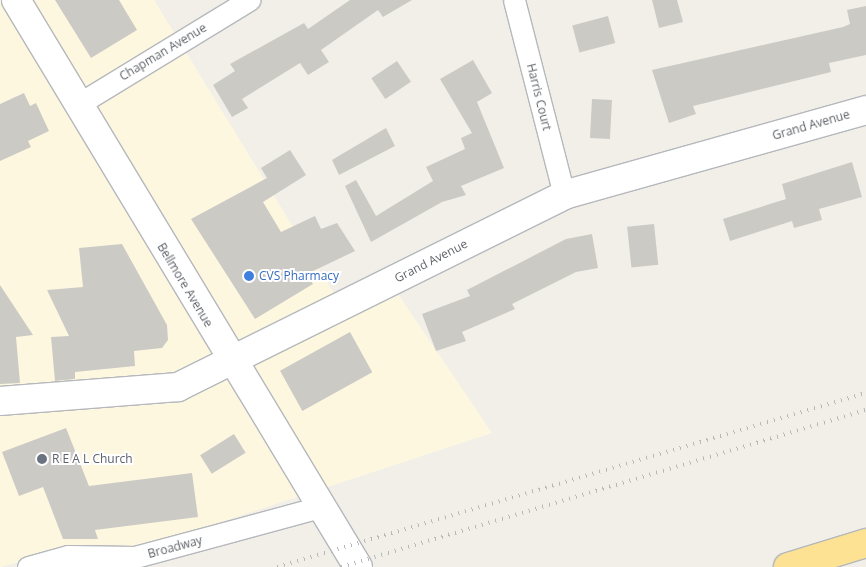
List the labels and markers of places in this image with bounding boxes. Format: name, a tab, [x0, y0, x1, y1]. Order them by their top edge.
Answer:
place label: CVS Pharmacy	[259, 269, 339, 283]
marker: CVS Pharmacy	[243, 270, 255, 282]
place label: R E A L Church	[52, 452, 133, 466]
marker: R E A L Church	[36, 453, 48, 465]

